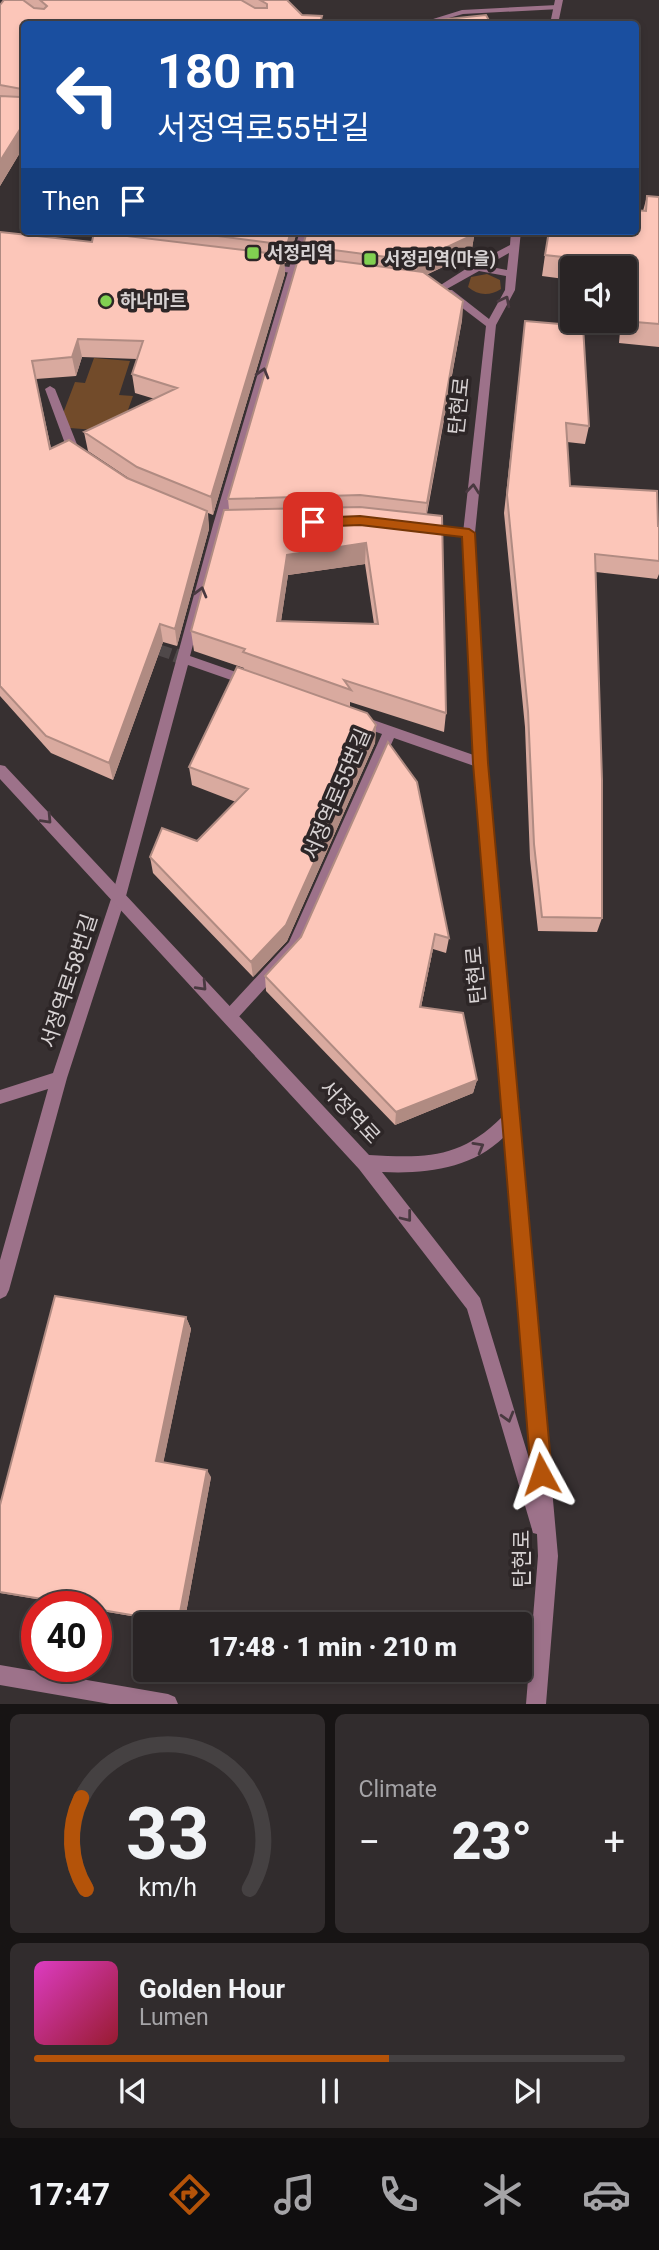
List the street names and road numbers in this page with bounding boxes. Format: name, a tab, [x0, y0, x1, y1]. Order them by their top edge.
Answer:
street label: 탄현로	[444, 376, 474, 436]
street label: 서정역로55번길	[299, 725, 375, 863]
street label: 서정역로58번길	[36, 911, 102, 1051]
street label: 탄현로	[462, 945, 490, 1005]
street label: 서정역로	[315, 1076, 385, 1148]
street label: 탄현로	[510, 1530, 534, 1588]

